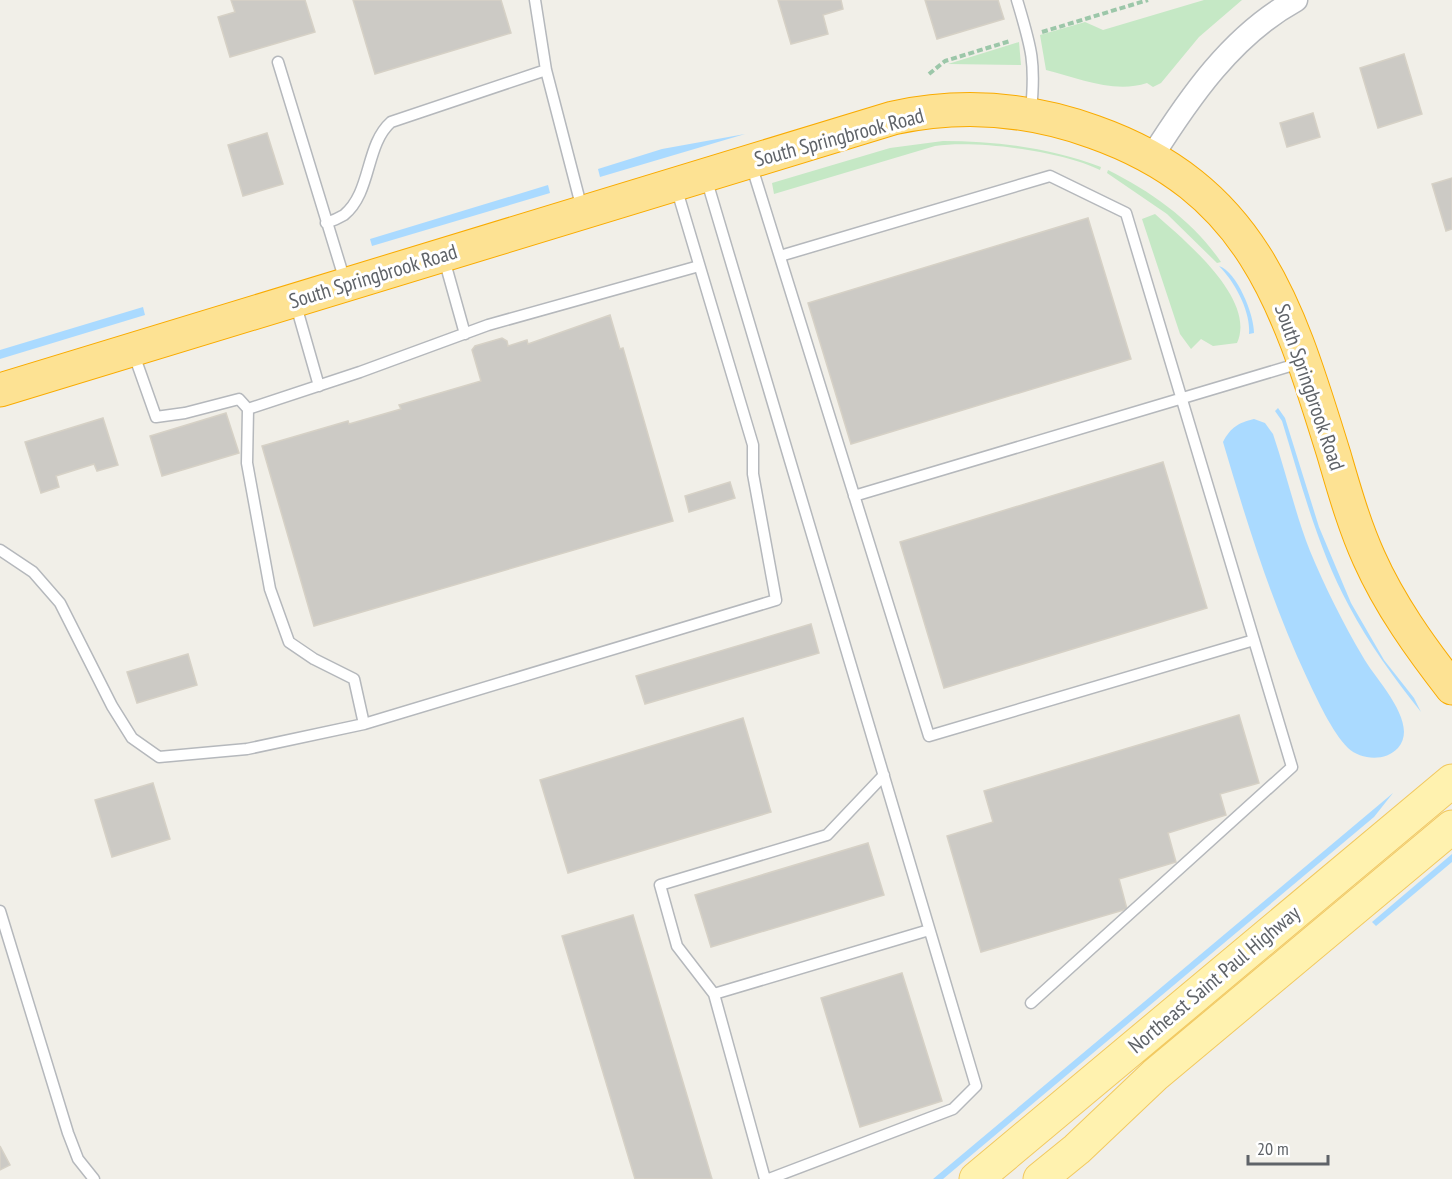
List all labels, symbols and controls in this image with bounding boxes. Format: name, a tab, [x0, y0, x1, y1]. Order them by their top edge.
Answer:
street label: South Springbrook Road	[751, 101, 927, 173]
street label: South Springbrook Road	[286, 238, 460, 314]
street label: South Springbrook Road	[1269, 300, 1351, 474]
street label: Northeast Saint Paul Highway	[1123, 899, 1305, 1059]
scale bar	[1248, 1128, 1328, 1166]
text: 20 m	[1257, 1137, 1289, 1160]

